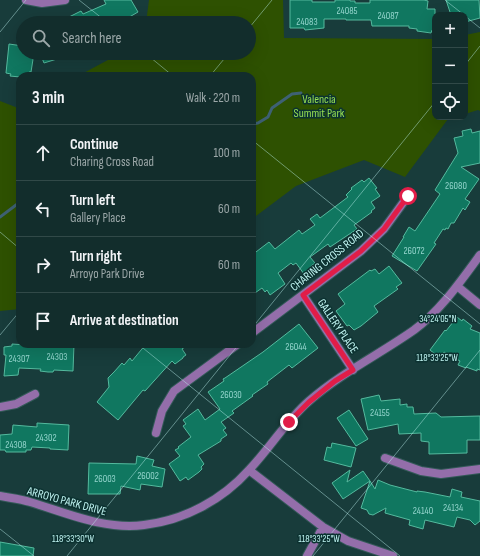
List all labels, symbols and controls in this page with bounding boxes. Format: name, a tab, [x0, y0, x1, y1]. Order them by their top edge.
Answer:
house number: 24085	[336, 5, 358, 17]
house number: 24087	[377, 10, 399, 22]
map controls	[432, 12, 468, 120]
button: +	[432, 12, 468, 48]
search box	[16, 16, 256, 60]
house number: 24083	[296, 16, 318, 28]
icon: search	[30, 27, 52, 49]
text: Search here	[62, 29, 122, 48]
button: −	[432, 48, 468, 84]
button: locate	[432, 84, 468, 120]
text: 3 min	[32, 88, 65, 108]
text: Walk · 220 m	[186, 90, 240, 106]
park label: Valencia Summit Park	[294, 92, 345, 121]
text: Continue	[70, 135, 119, 154]
icon: ahead	[32, 142, 54, 164]
text: 100 m	[213, 145, 240, 161]
text: Charing Cross Road	[70, 154, 154, 170]
house number: 26080	[445, 180, 467, 192]
route start	[399, 187, 417, 205]
text: Turn left	[70, 191, 115, 210]
icon: left	[32, 198, 54, 220]
text: 60 m	[218, 201, 240, 217]
text: Gallery Place	[70, 210, 126, 226]
street label: CHARING CROSS ROAD	[287, 226, 367, 295]
house number: 26072	[403, 245, 425, 257]
text: Turn right	[70, 247, 122, 266]
icon: right	[32, 254, 54, 276]
text: 60 m	[218, 257, 240, 273]
text: Arroyo Park Drive	[70, 266, 145, 282]
street label: GALLERY PLACE	[314, 296, 361, 356]
icon: arrive	[32, 310, 54, 332]
text: Arrive at destination	[70, 311, 179, 330]
text: 34°24'05"N	[419, 313, 457, 325]
house number: 26044	[285, 341, 307, 353]
house number: 24303	[46, 351, 68, 363]
text: 118°33'25"W	[416, 352, 458, 364]
house number: 24307	[9, 353, 29, 365]
house number: 26030	[220, 389, 242, 401]
house number: 24155	[370, 407, 390, 419]
route end	[280, 413, 298, 431]
house number: 24302	[35, 432, 57, 444]
house number: 24308	[5, 439, 27, 451]
house number: 26002	[137, 470, 159, 482]
house number: 26003	[94, 473, 116, 485]
street label: ARROYO PARK DRIVE	[25, 483, 108, 519]
house number: 24134	[443, 502, 463, 514]
house number: 24140	[413, 505, 433, 517]
text: 118°33'30"W	[52, 533, 95, 545]
text: 118°33'25"W	[298, 533, 340, 545]

